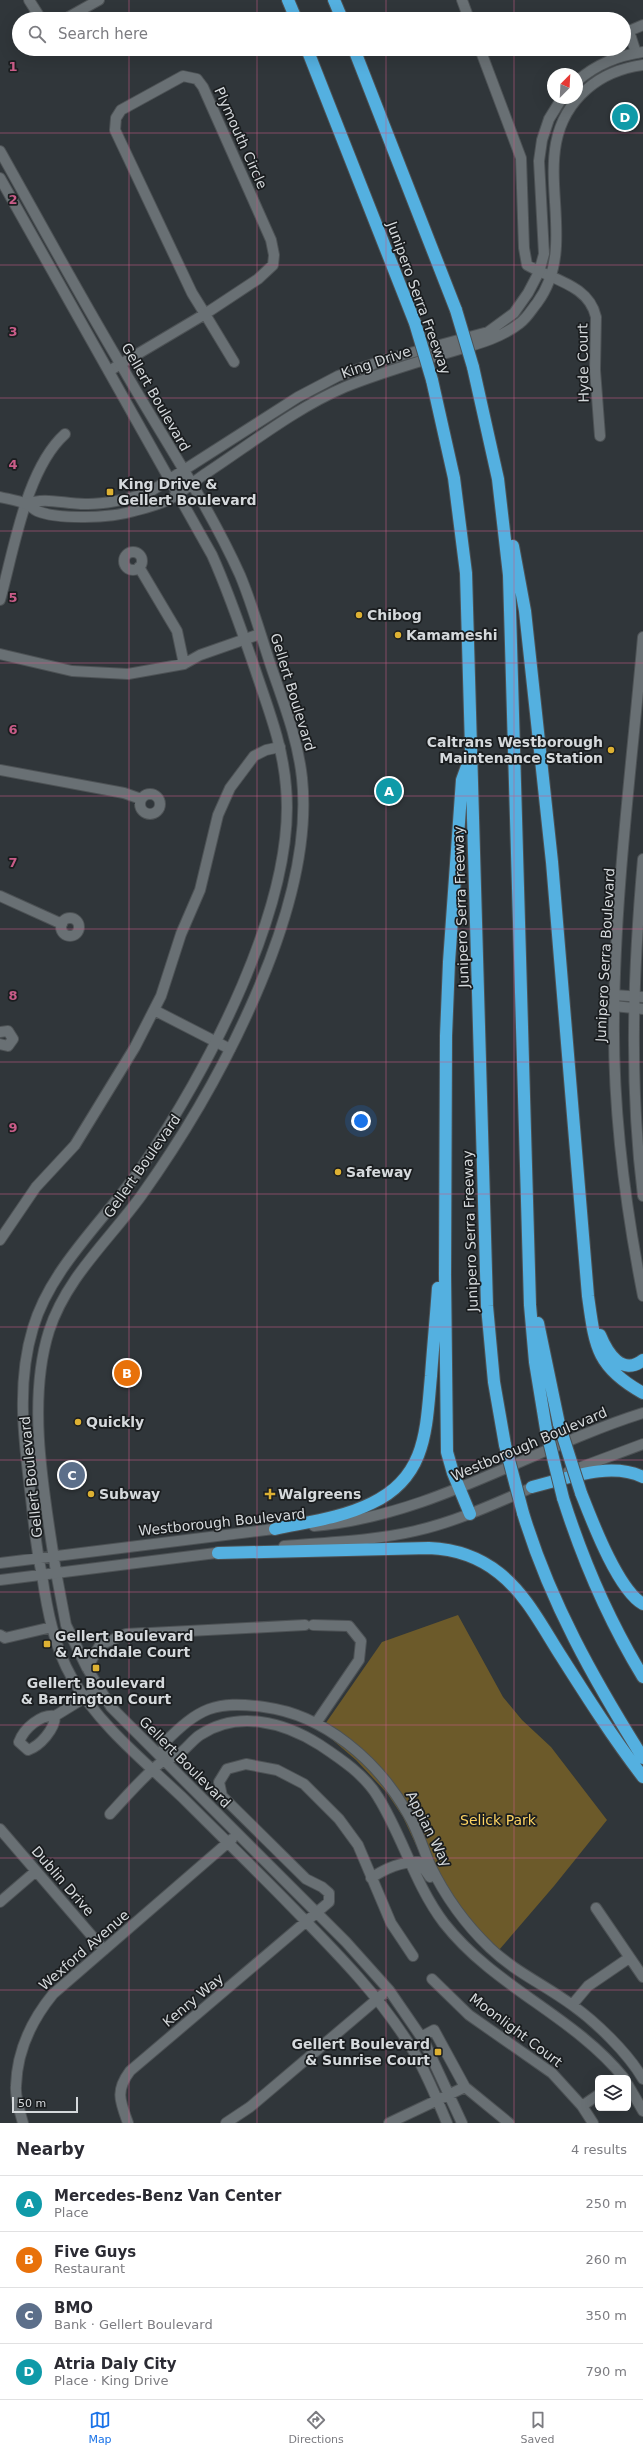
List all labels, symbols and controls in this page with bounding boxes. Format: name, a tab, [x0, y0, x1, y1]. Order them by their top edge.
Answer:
search box	[12, 12, 631, 56]
icon: search	[26, 23, 48, 45]
text: Search here	[58, 25, 148, 43]
text: 1	[8, 59, 18, 74]
north arrow	[547, 68, 583, 104]
street label: Plymouth Circle	[211, 85, 271, 191]
pin: D	[612, 102, 638, 132]
text: 2	[8, 192, 18, 207]
street label: Junipero Serra Freeway	[384, 218, 454, 377]
street label: Hyde Court	[574, 323, 592, 403]
text: 3	[8, 324, 18, 339]
street label: Gellert Boulevard	[118, 340, 194, 454]
street label: King Drive	[339, 343, 413, 381]
text: 4	[8, 457, 18, 472]
place label: King Drive & Gellert Boulevard	[118, 476, 257, 508]
marker: King Drive & Gellert Boulevard	[105, 487, 115, 497]
text: 5	[8, 590, 18, 605]
place label: Chibog	[367, 607, 422, 623]
marker: Chibog	[354, 610, 364, 620]
place label: Kamameshi	[406, 627, 498, 643]
marker: Kamameshi	[393, 630, 403, 640]
street label: Gellert Boulevard	[267, 631, 319, 753]
text: 6	[8, 722, 18, 737]
place label: Caltrans Westborough Maintenance Station	[427, 734, 603, 766]
marker: Caltrans Westborough Maintenance Station	[606, 745, 616, 755]
pin: A	[376, 776, 402, 806]
street label: Junipero Serra Freeway	[450, 826, 472, 989]
text: 7	[8, 855, 18, 870]
street label: Junipero Serra Boulevard	[592, 868, 618, 1043]
text: 8	[8, 988, 18, 1003]
street label: Gellert Boulevard	[100, 1111, 184, 1221]
your location	[351, 1111, 371, 1131]
text: 9	[8, 1120, 18, 1135]
street label: Junipero Serra Freeway	[459, 1150, 481, 1313]
place label: Safeway	[346, 1164, 412, 1180]
marker: Safeway	[333, 1167, 343, 1177]
pin: B	[114, 1358, 140, 1388]
street label: Westborough Boulevard	[449, 1404, 609, 1484]
place label: Quickly	[86, 1414, 144, 1430]
street label: Gellert Boulevard	[17, 1415, 45, 1539]
marker: Quickly	[73, 1417, 83, 1427]
pin: C	[59, 1460, 85, 1490]
place label: Subway	[99, 1486, 160, 1502]
place label: Walgreens	[278, 1486, 361, 1502]
marker: Subway	[86, 1489, 96, 1499]
marker: Walgreens	[265, 1489, 275, 1499]
street label: Westborough Boulevard	[138, 1505, 306, 1539]
place label: Gellert Boulevard & Archdale Court	[55, 1628, 194, 1660]
marker: Gellert Boulevard & Archdale Court	[42, 1639, 52, 1649]
marker: Gellert Boulevard & Barrington Court	[91, 1663, 101, 1673]
place label: Gellert Boulevard & Barrington Court	[21, 1675, 172, 1707]
street label: Gellert Boulevard	[136, 1713, 234, 1811]
street label: Appian Way	[403, 1788, 455, 1870]
park label: Selick Park	[460, 1812, 537, 1828]
street label: Dublin Drive	[28, 1843, 98, 1919]
street label: Wexford Avenue	[36, 1907, 132, 1993]
street label: Kenry Way	[159, 1970, 227, 2030]
street label: Moonlight Court	[466, 1990, 566, 2070]
place label: Gellert Boulevard & Sunrise Court	[291, 2036, 430, 2068]
marker: Gellert Boulevard & Sunrise Court	[433, 2047, 443, 2057]
map controls	[595, 2075, 631, 2111]
button: layers	[595, 2075, 631, 2111]
scale bar	[12, 2095, 78, 2114]
text: 50 m	[18, 2097, 46, 2110]
text: Nearby	[16, 2139, 85, 2159]
text: 4 results	[571, 2142, 627, 2157]
text: Mercedes-Benz Van Center	[54, 2187, 281, 2205]
text: A	[24, 2196, 34, 2211]
text: 250 m	[585, 2196, 627, 2211]
text: Place	[54, 2205, 89, 2220]
text: Five Guys	[54, 2243, 136, 2261]
text: B	[24, 2252, 34, 2267]
text: 260 m	[585, 2252, 627, 2267]
text: Restaurant	[54, 2261, 125, 2276]
text: BMO	[54, 2299, 93, 2317]
text: C	[24, 2308, 34, 2323]
text: 350 m	[585, 2308, 627, 2323]
text: Bank · Gellert Boulevard	[54, 2317, 213, 2332]
text: Atria Daly City	[54, 2355, 176, 2373]
text: D	[24, 2364, 34, 2379]
text: 790 m	[585, 2364, 627, 2379]
text: Place · King Drive	[54, 2373, 168, 2388]
tab: Map	[88, 2409, 112, 2446]
tab: Directions	[288, 2409, 344, 2446]
tab: Saved	[521, 2409, 555, 2446]

